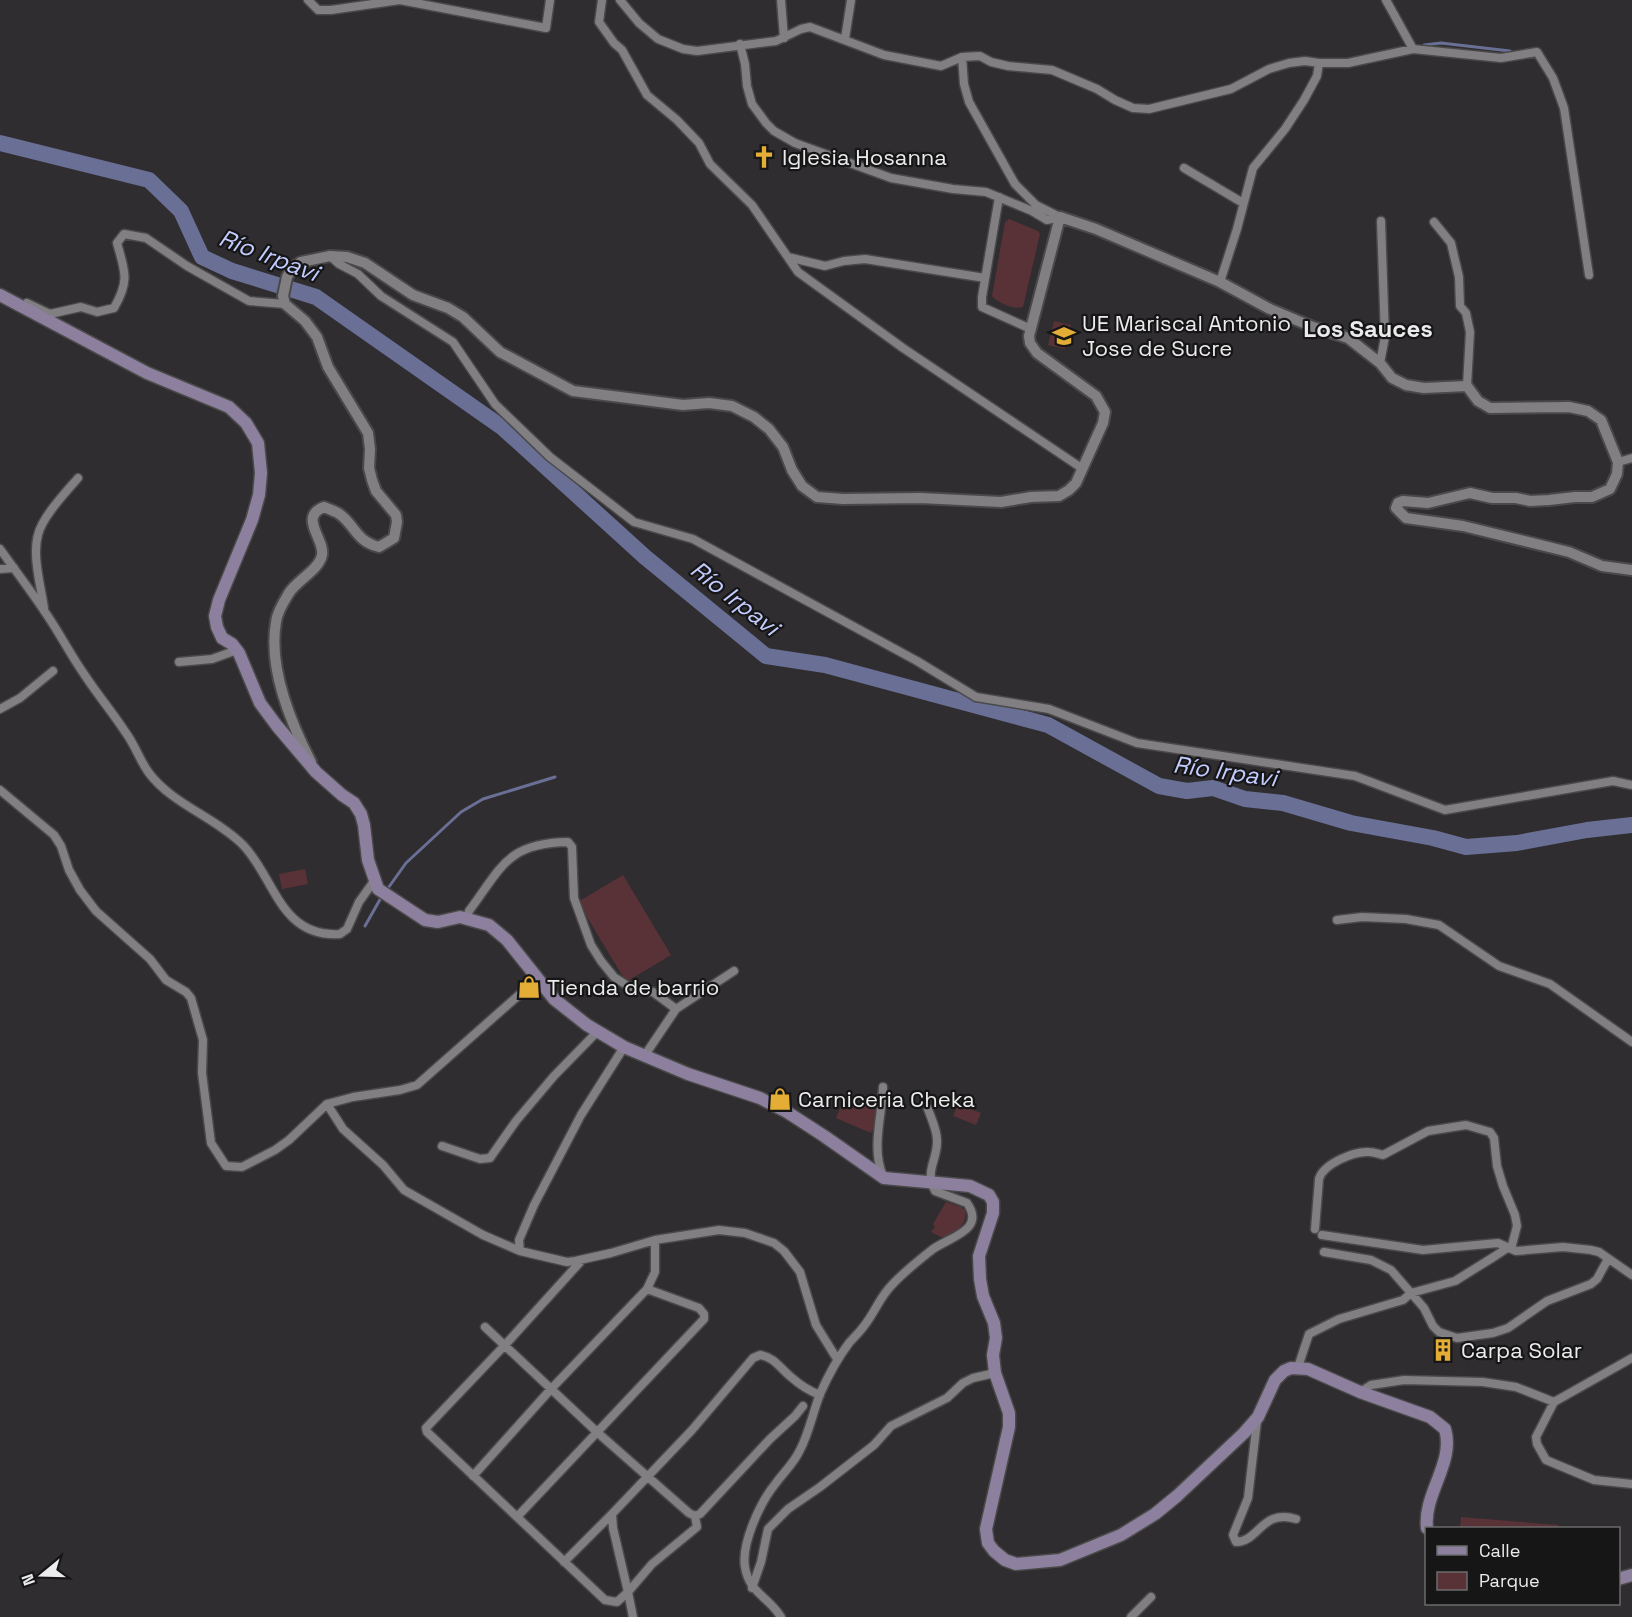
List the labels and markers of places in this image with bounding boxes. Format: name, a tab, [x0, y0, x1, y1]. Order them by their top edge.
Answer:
place label: Iglesia Hosanna	[782, 143, 947, 171]
church icon: Iglesia Hosanna	[751, 144, 777, 170]
place label: UE Mariscal Antonio Jose de Sucre	[1082, 309, 1291, 362]
school or university icon: UE Mariscal Antonio Jose de Sucre	[1051, 323, 1077, 349]
place label: Tienda de barrio	[547, 973, 719, 1001]
shop icon: Tienda de barrio	[516, 974, 542, 1000]
place label: Carniceria Cheka	[798, 1085, 975, 1113]
shop icon: Carniceria Cheka	[767, 1086, 793, 1112]
place label: Carpa Solar	[1461, 1336, 1582, 1364]
building icon: Carpa Solar	[1430, 1337, 1456, 1363]

